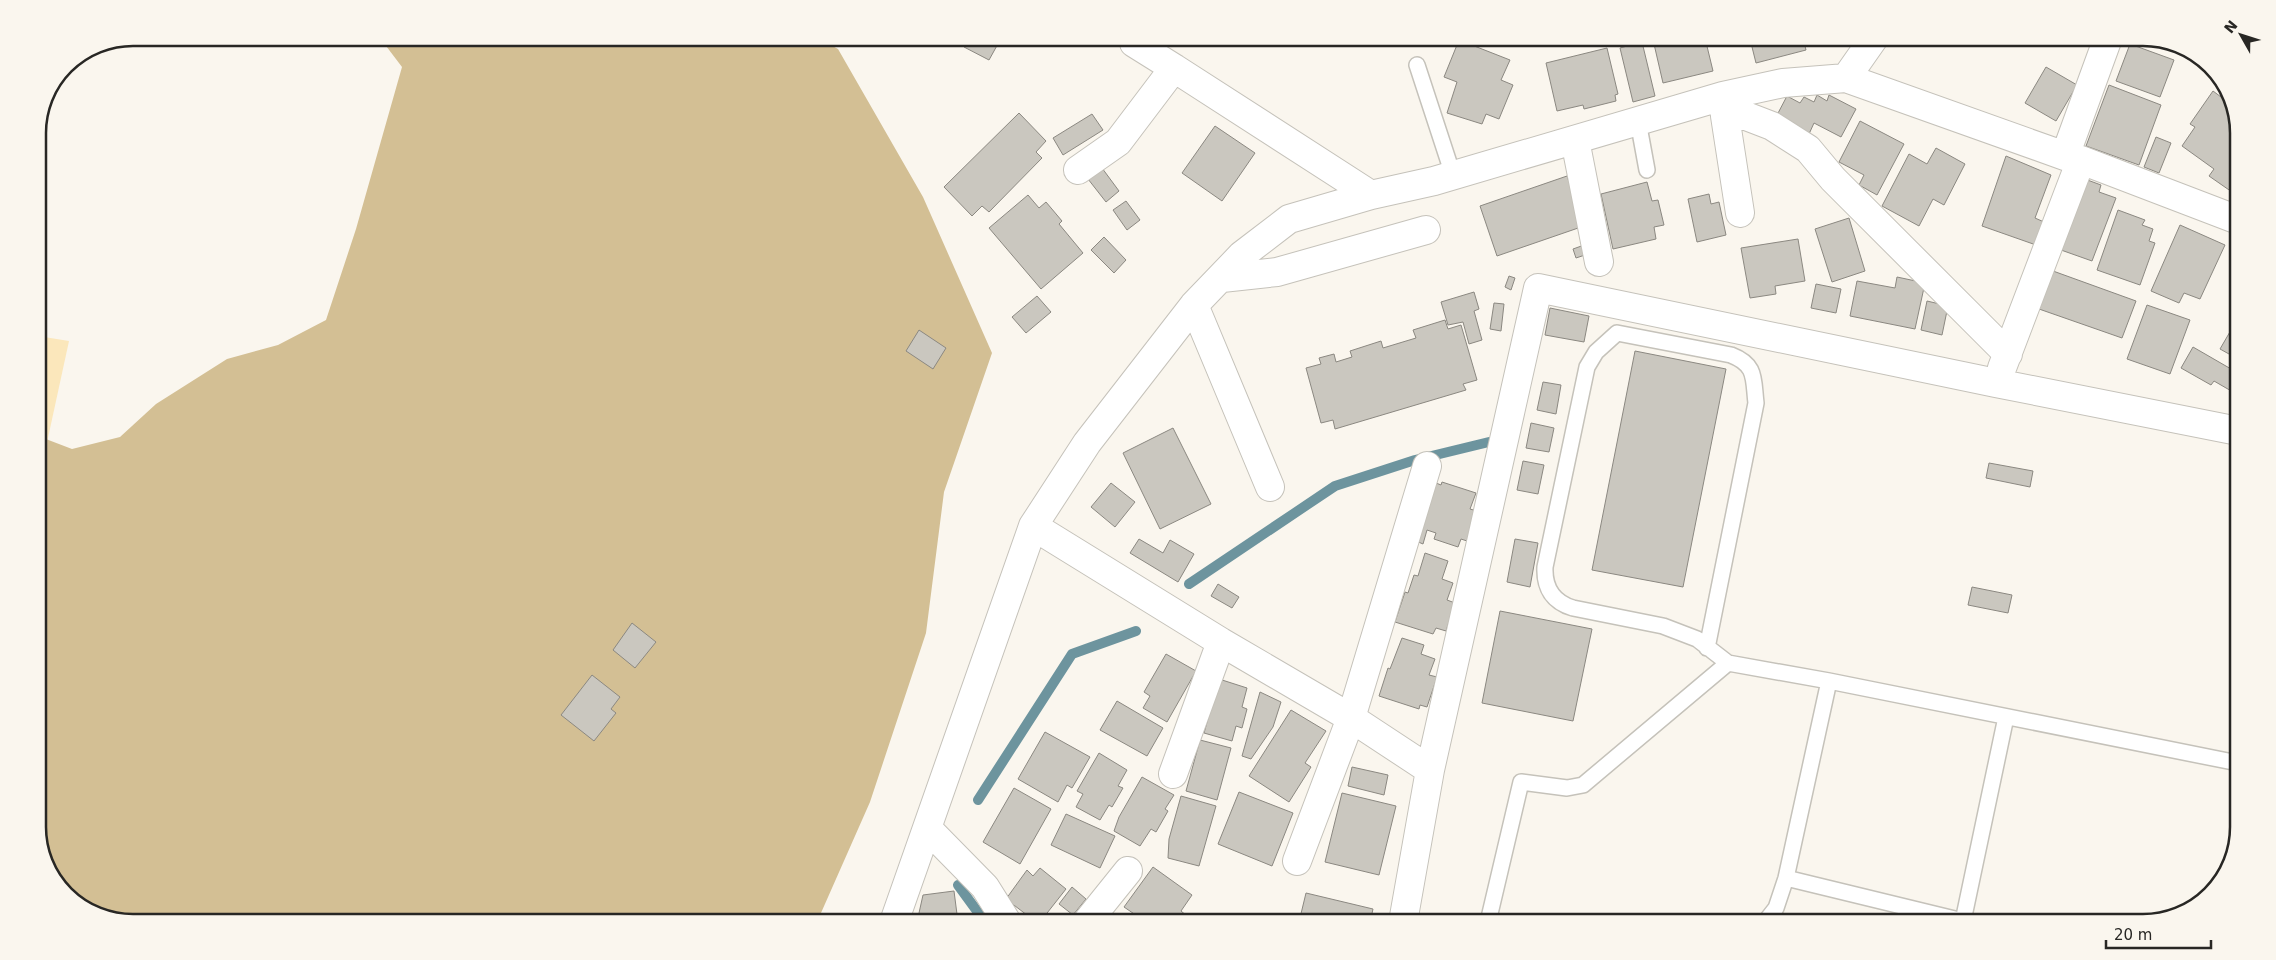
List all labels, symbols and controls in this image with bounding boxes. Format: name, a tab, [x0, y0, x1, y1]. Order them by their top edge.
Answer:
north arrow	[2216, 10, 2266, 60]
text: N	[2221, 17, 2241, 36]
scale bar	[2106, 918, 2211, 950]
text: 20 m	[2114, 926, 2152, 944]

